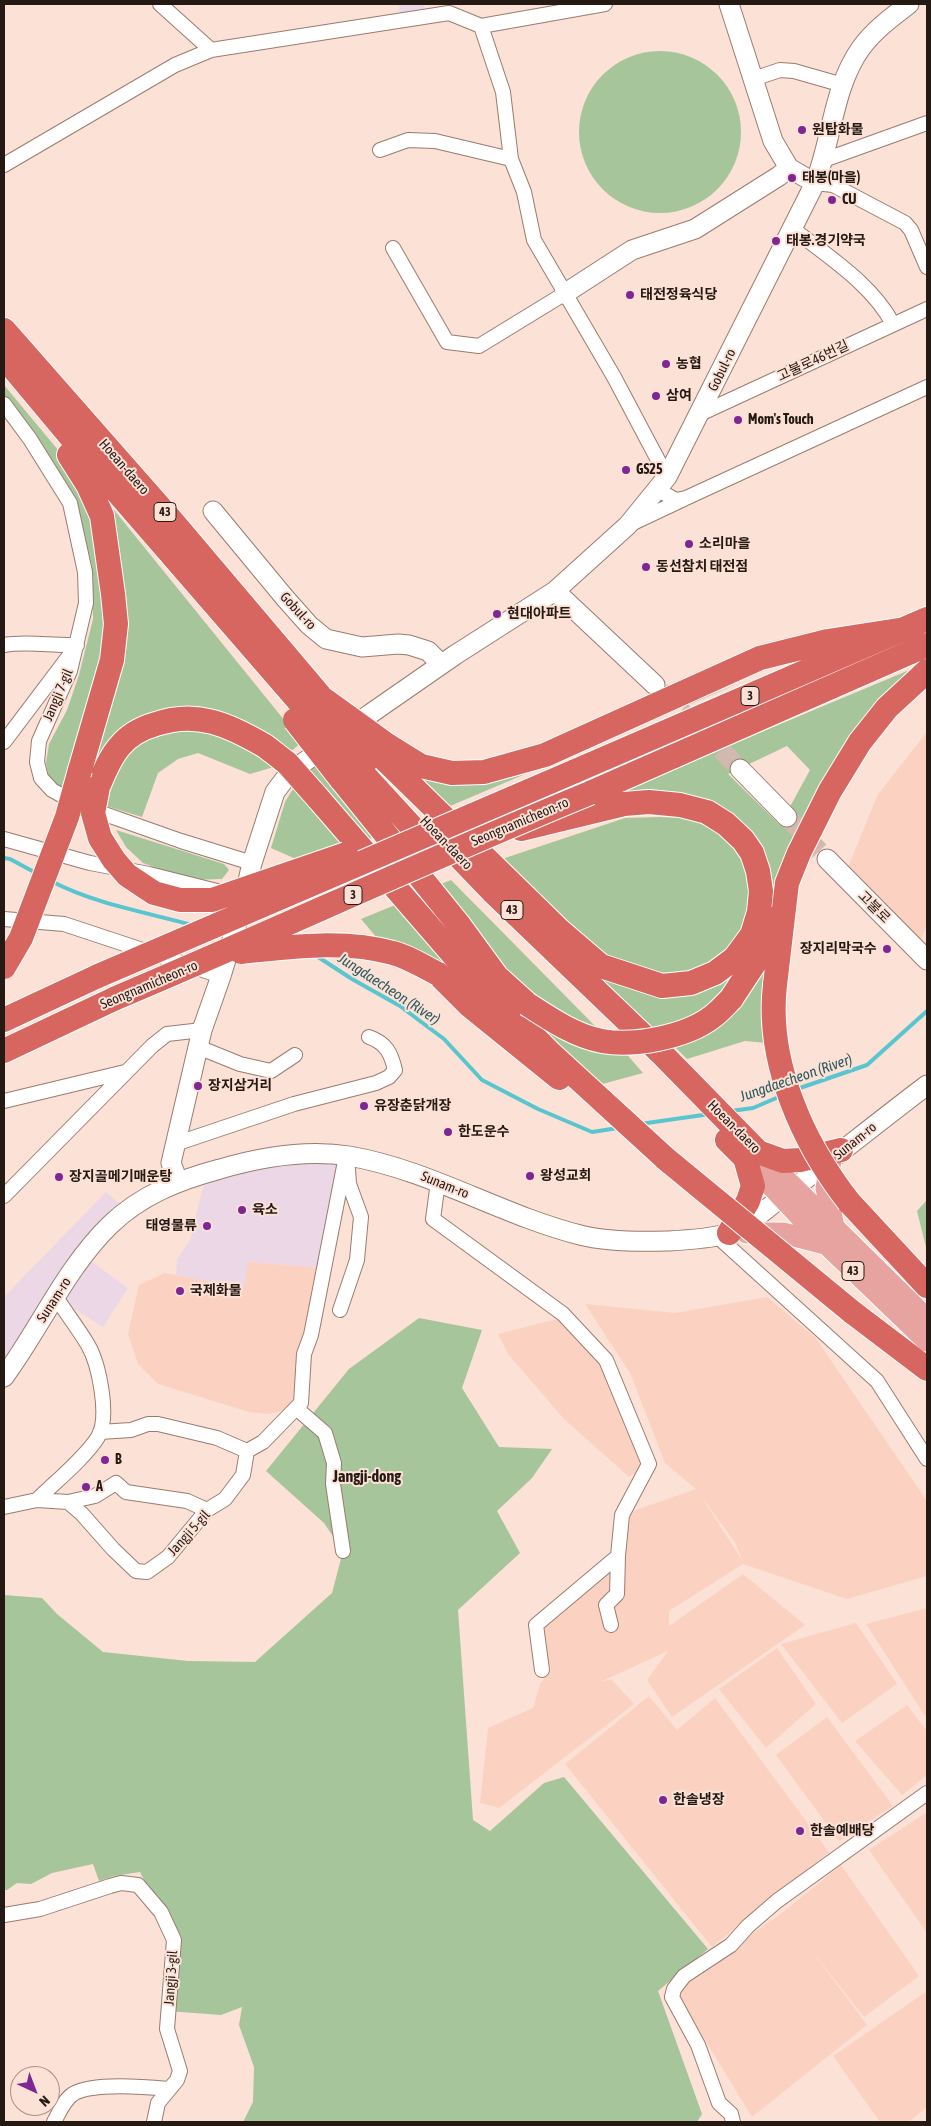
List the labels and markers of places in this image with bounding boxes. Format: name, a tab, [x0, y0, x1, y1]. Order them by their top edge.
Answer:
place label: 원탑화물	[812, 122, 864, 138]
marker: 원탑화물	[796, 124, 808, 136]
place label: 태봉(마을)	[802, 170, 860, 186]
marker: 태봉(마을)	[786, 172, 798, 184]
place label: CU	[842, 192, 857, 208]
marker: CU	[826, 194, 838, 206]
place label: 태봉.경기약국	[786, 233, 866, 249]
marker: 태봉.경기약국	[770, 235, 782, 247]
place label: 태전정육식당	[640, 287, 717, 303]
marker: 태전정육식당	[624, 289, 636, 301]
place label: 농협	[676, 356, 702, 372]
marker: 농협	[660, 358, 672, 370]
place label: 삼여	[666, 388, 692, 404]
marker: 삼여	[650, 390, 662, 402]
place label: Mom's Touch	[748, 412, 814, 428]
marker: Mom's Touch	[732, 414, 744, 426]
place label: GS25	[636, 462, 662, 478]
marker: GS25	[620, 464, 632, 476]
place label: 소리마을	[699, 536, 751, 552]
marker: 소리마을	[683, 538, 695, 550]
place label: 동선참치 태전점	[656, 559, 748, 575]
marker: 동선참치 태전점	[640, 561, 652, 573]
place label: 현대아파트	[507, 606, 571, 622]
marker: 현대아파트	[491, 608, 503, 620]
place label: 장지리막국수	[800, 941, 877, 957]
marker: 장지리막국수	[881, 943, 893, 955]
place label: 장지삼거리	[208, 1078, 272, 1094]
marker: 장지삼거리	[192, 1080, 204, 1092]
place label: 유장춘닭개장	[374, 1098, 451, 1114]
marker: 유장춘닭개장	[358, 1100, 370, 1112]
place label: 한도운수	[458, 1124, 510, 1140]
marker: 한도운수	[442, 1126, 454, 1138]
place label: 왕성교회	[540, 1168, 592, 1184]
place label: 장지골메기매운탕	[69, 1169, 172, 1185]
marker: 왕성교회	[524, 1170, 536, 1182]
marker: 장지골메기매운탕	[53, 1171, 65, 1183]
place label: 육소	[252, 1202, 278, 1218]
marker: 육소	[236, 1204, 248, 1216]
place label: 태영물류	[145, 1218, 197, 1234]
marker: 태영물류	[201, 1220, 213, 1232]
place label: 국제화물	[190, 1283, 242, 1299]
marker: 국제화물	[174, 1285, 186, 1297]
place label: B	[115, 1452, 122, 1468]
marker: B	[99, 1454, 111, 1466]
place label: A	[96, 1479, 103, 1495]
marker: A	[80, 1481, 92, 1493]
place label: 한솔냉장	[673, 1792, 725, 1808]
marker: 한솔냉장	[657, 1794, 669, 1806]
place label: 한솔예배당	[810, 1823, 874, 1839]
marker: 한솔예배당	[794, 1825, 806, 1837]

